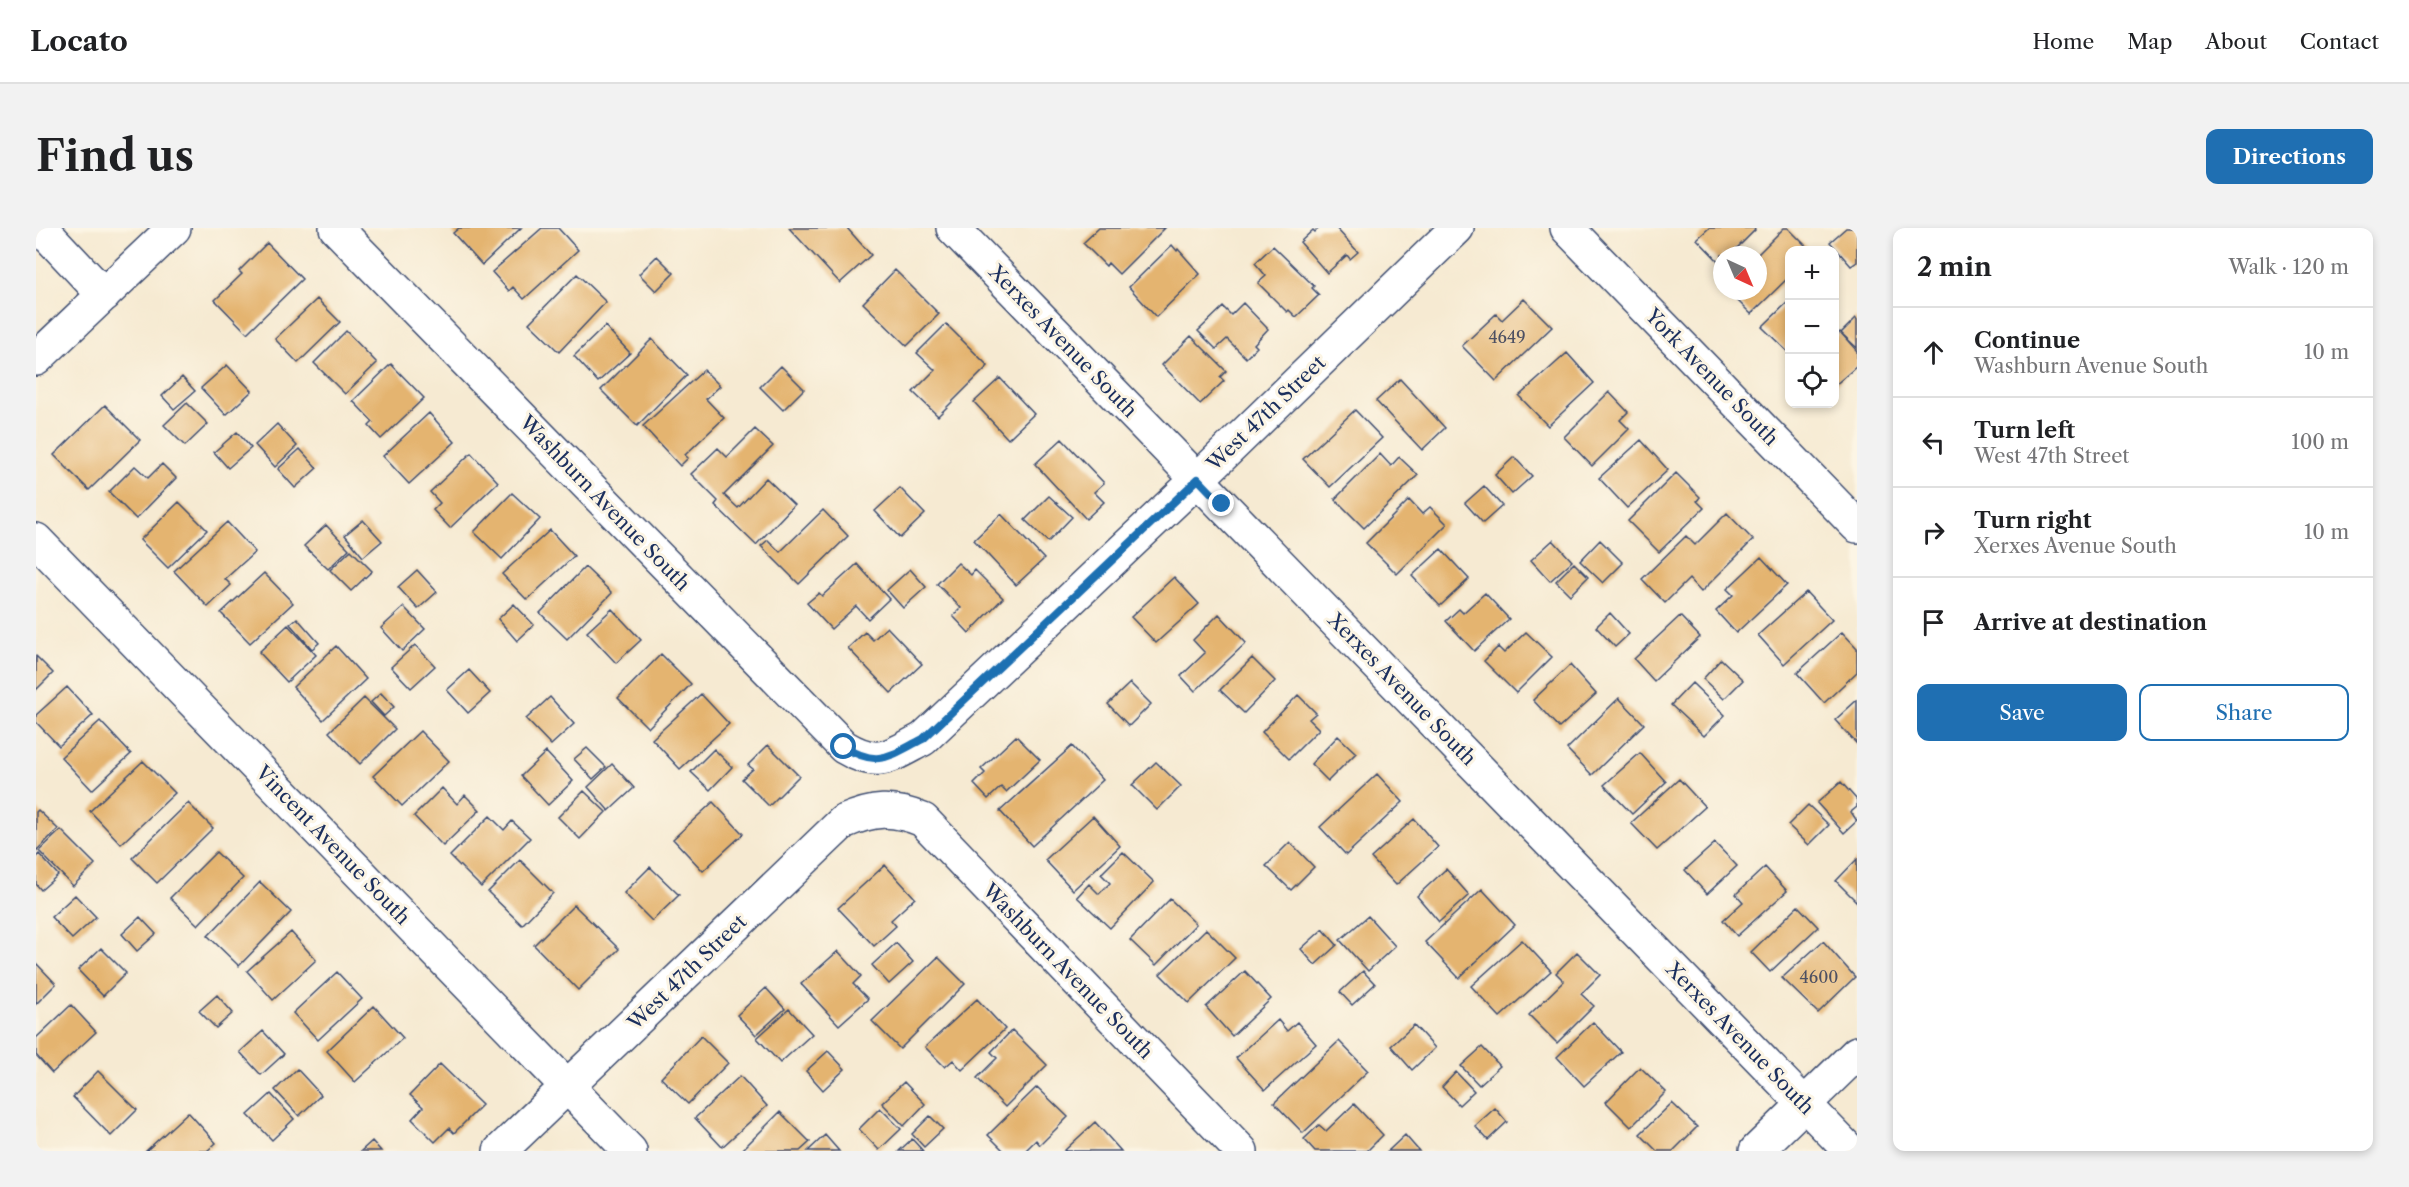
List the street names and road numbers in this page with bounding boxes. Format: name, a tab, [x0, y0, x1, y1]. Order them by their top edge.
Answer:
street label: Xerxes Avenue South	[983, 259, 1142, 423]
street label: York Avenue South	[1640, 303, 1784, 451]
street label: West 47th Street	[1201, 350, 1330, 476]
street label: Washburn Avenue South	[514, 410, 695, 596]
street label: Xerxes Avenue South	[1322, 607, 1481, 771]
street label: Vincent Avenue South	[250, 760, 415, 930]
street label: Washburn Avenue South	[977, 878, 1158, 1064]
street label: West 47th Street	[622, 909, 751, 1035]
street label: Xerxes Avenue South	[1660, 956, 1819, 1120]

